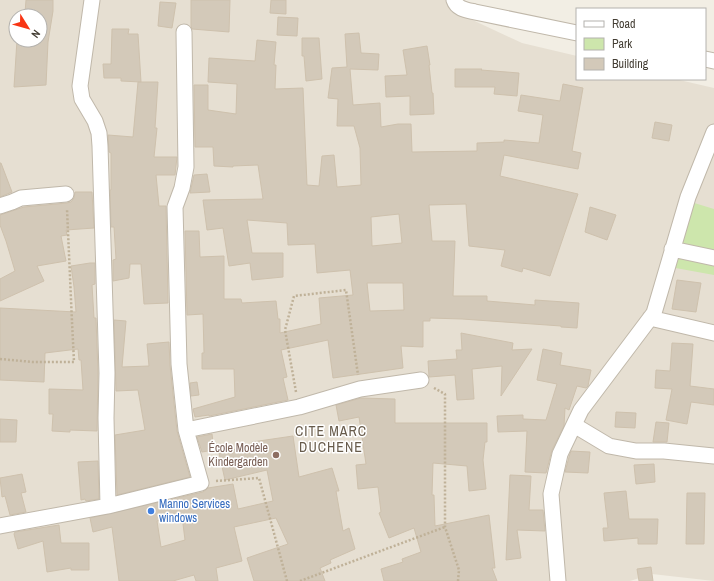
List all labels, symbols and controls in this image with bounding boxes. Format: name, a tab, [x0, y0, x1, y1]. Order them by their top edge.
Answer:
north arrow	[8, 8, 48, 48]
legend	[576, 8, 706, 80]
text: Road	[612, 16, 636, 32]
text: N	[28, 27, 44, 41]
text: Park	[612, 36, 632, 52]
text: Building	[612, 56, 649, 72]
district label: CITE MARC DUCHENE	[295, 422, 367, 456]
place label: École Modèle Kindergarden	[208, 440, 268, 470]
marker: École Modèle Kindergarden	[271, 450, 281, 460]
place label: Manno Services windows	[159, 496, 230, 526]
marker: Manno Services windows	[146, 506, 156, 516]

